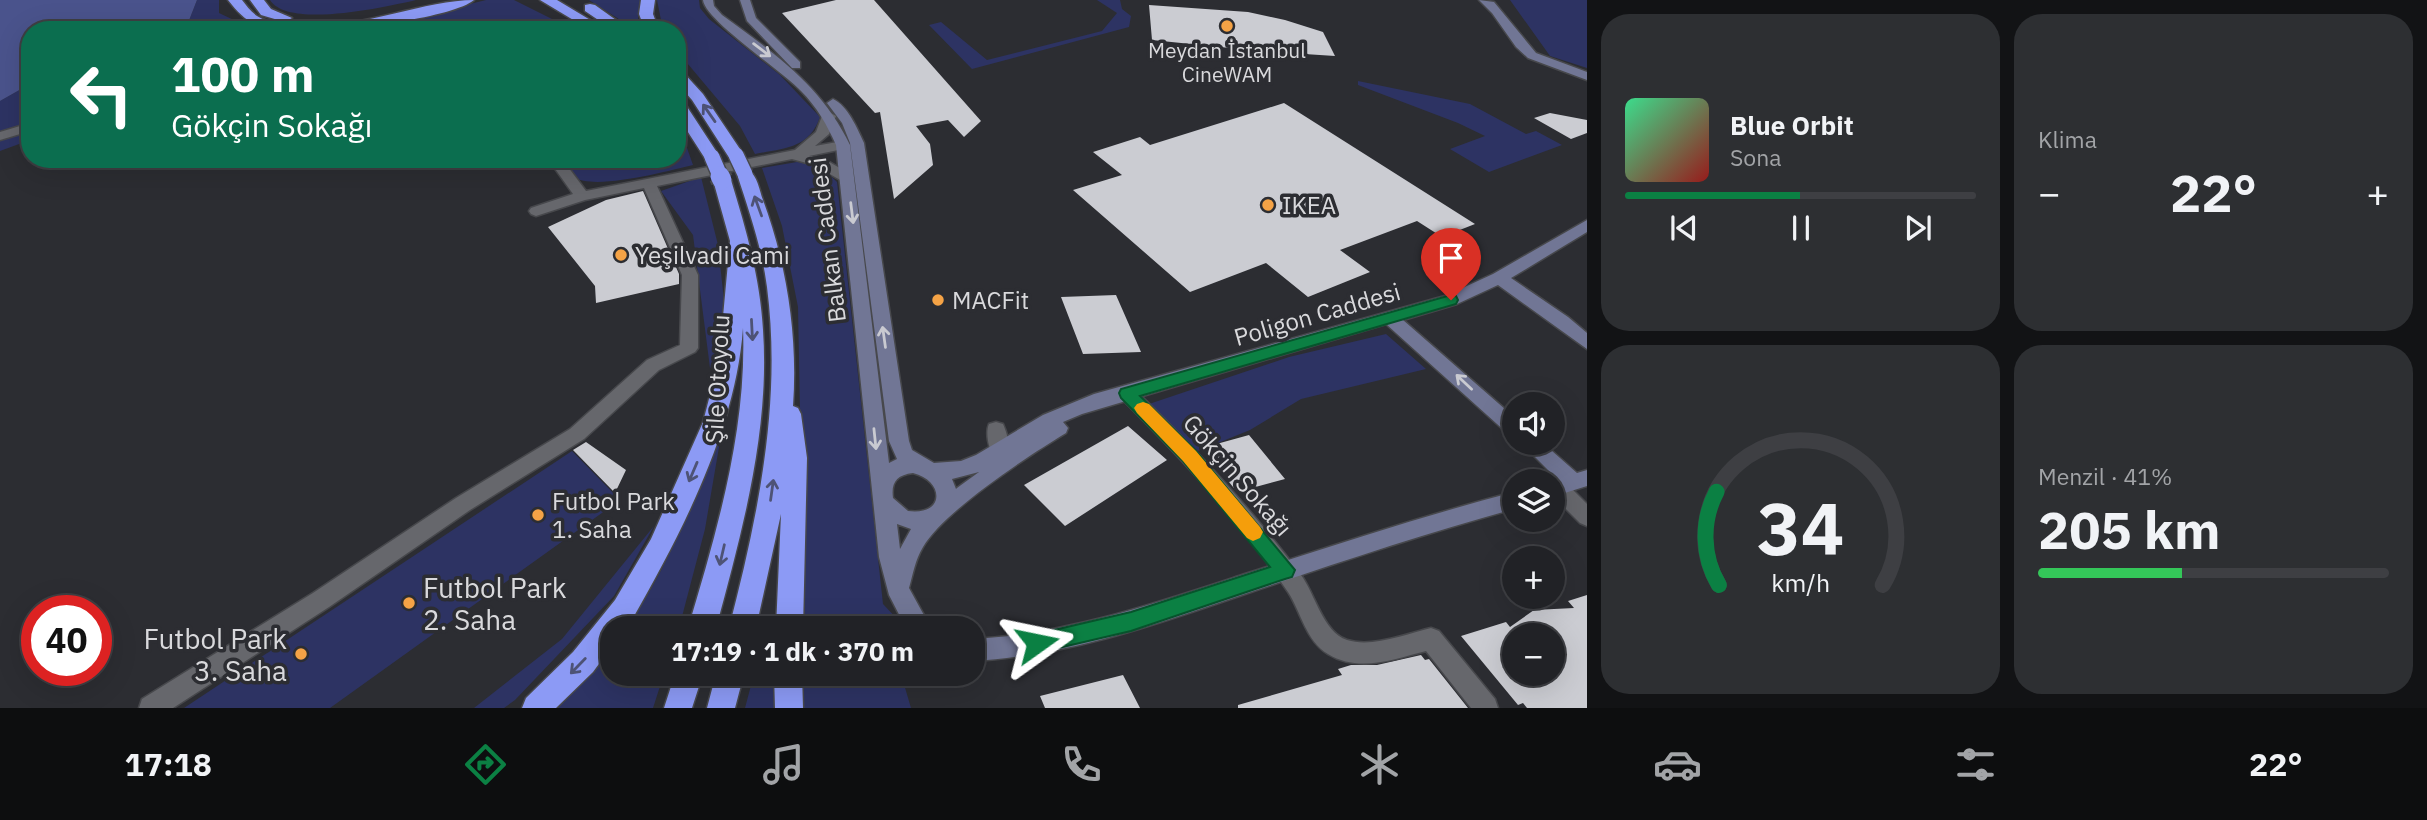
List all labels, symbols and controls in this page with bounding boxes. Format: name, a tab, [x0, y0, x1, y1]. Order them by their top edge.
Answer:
marker: Meydan İstanbul CineWAM	[1219, 18, 1235, 34]
place label: Meydan İstanbul CineWAM	[1148, 36, 1306, 88]
text: 100 m	[171, 42, 315, 105]
one-way arrow	[752, 43, 771, 58]
icon: left	[56, 49, 147, 140]
one-way arrow	[702, 103, 716, 123]
text: Gökçin Sokağı	[171, 104, 373, 146]
text: Blue Orbit	[1730, 108, 1854, 142]
text: Klima	[2038, 124, 2097, 154]
text: Sona	[1730, 142, 1782, 172]
street label: Balkan Caddesi	[801, 156, 853, 324]
text: 22°	[2170, 159, 2257, 226]
text: −	[2038, 168, 2061, 217]
text: +	[2366, 168, 2389, 217]
place label: IKEA	[1282, 189, 1336, 221]
one-way arrow	[751, 196, 764, 218]
marker: IKEA	[1260, 197, 1276, 213]
one-way arrow	[845, 201, 858, 224]
icon: previous	[1665, 209, 1703, 247]
icon: pause	[1782, 209, 1820, 247]
icon: next	[1899, 209, 1937, 247]
pin	[1421, 228, 1481, 300]
place label: Yeşilvadi Cami	[635, 239, 790, 271]
icon: arrive	[1432, 239, 1470, 277]
marker: Yeşilvadi Cami	[613, 247, 629, 263]
street label: Poligon Caddesi	[1230, 275, 1404, 353]
place label: MACFit	[952, 284, 1029, 316]
marker: MACFit	[930, 292, 946, 308]
street label: Şile Otoyolu	[698, 314, 736, 444]
one-way arrow	[746, 318, 759, 341]
one-way arrow	[877, 326, 890, 349]
one-way arrow	[1456, 373, 1473, 390]
map controls	[1502, 392, 1565, 686]
button: sound	[1502, 392, 1565, 455]
street label: Gökçin Sokağı	[1176, 407, 1300, 543]
one-way arrow	[869, 427, 882, 450]
one-way arrow	[686, 460, 699, 482]
text: Menzil · 41%	[2038, 461, 2172, 491]
button: layers	[1502, 469, 1565, 532]
one-way arrow	[766, 479, 779, 502]
text: 34	[1757, 481, 1844, 576]
place label: Futbol Park 1. Saha	[552, 485, 675, 545]
text: 205 km	[2038, 496, 2220, 563]
marker: Futbol Park 1. Saha	[530, 507, 546, 523]
one-way arrow	[715, 543, 728, 566]
button: +	[1502, 546, 1565, 609]
text: km/h	[1771, 566, 1830, 599]
place label: Futbol Park 2. Saha	[423, 569, 567, 638]
speed limit sign: 40	[21, 595, 112, 686]
marker: Futbol Park 2. Saha	[401, 595, 417, 611]
position arrow	[1000, 606, 1074, 680]
place label: Futbol Park 3. Saha	[143, 620, 287, 689]
button: −	[1502, 623, 1565, 686]
text: 17:19 · 1 dk · 370 m	[671, 634, 914, 668]
marker: Futbol Park 3. Saha	[293, 646, 309, 662]
one-way arrow	[570, 658, 587, 675]
icon: directions	[461, 740, 510, 789]
icon: music	[759, 740, 808, 789]
icon: phone	[1057, 740, 1106, 789]
icon: climate	[1355, 740, 1404, 789]
icon: car	[1653, 740, 1702, 789]
icon: filters	[1951, 740, 2000, 789]
text: 17:18	[125, 743, 212, 785]
text: 22°	[2249, 743, 2302, 785]

